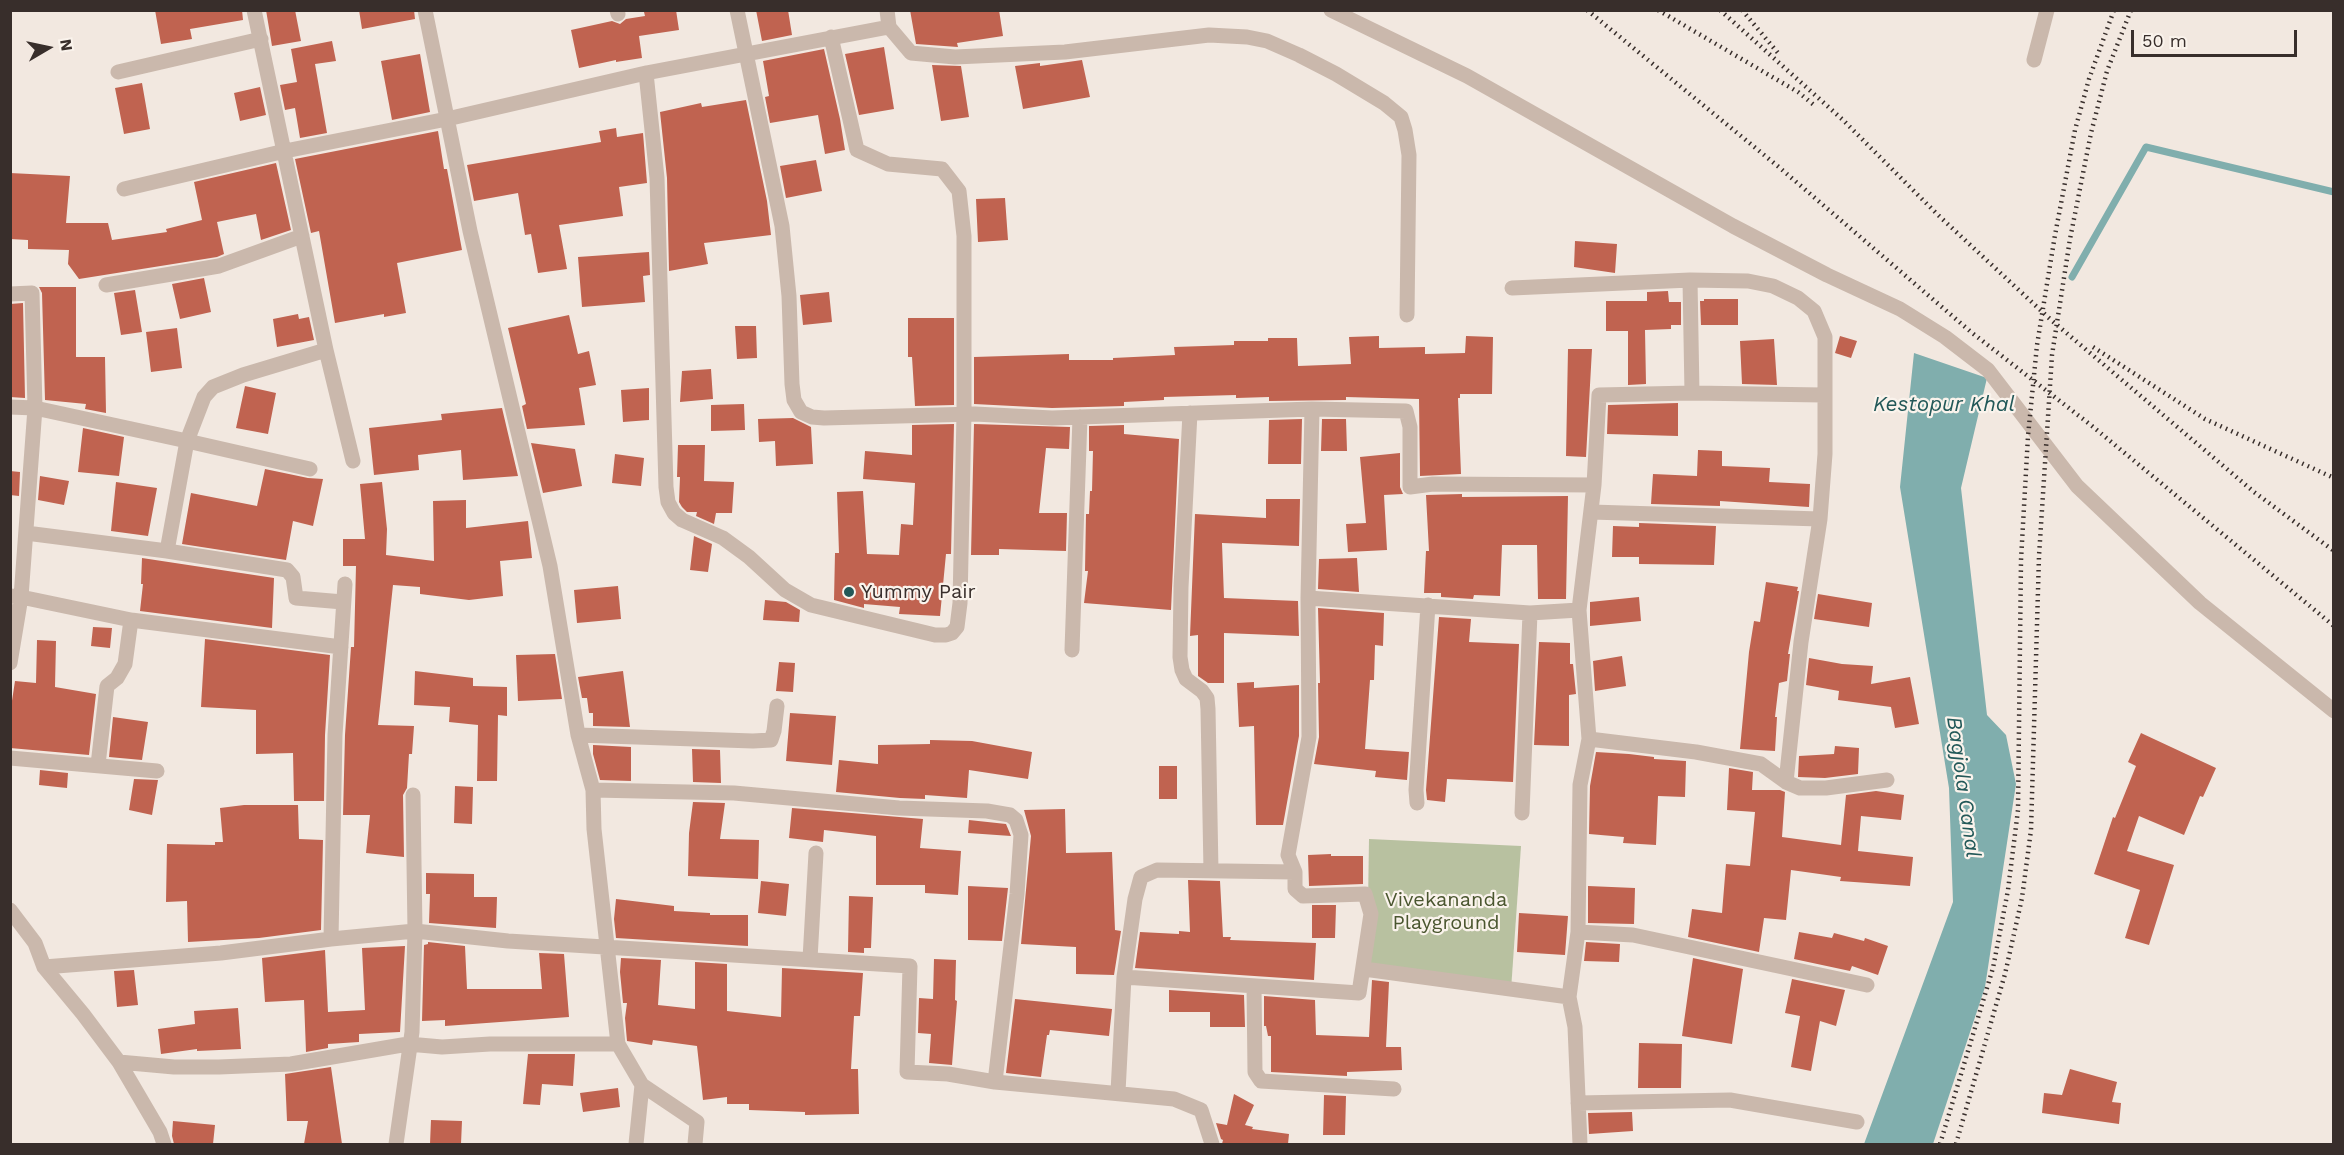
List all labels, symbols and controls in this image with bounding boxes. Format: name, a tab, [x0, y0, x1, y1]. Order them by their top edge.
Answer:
north arrow	[18, 18, 78, 78]
scale bar	[2134, 18, 2300, 56]
text: 50 m	[2142, 30, 2187, 51]
text: N	[56, 38, 77, 52]
water label: Kestopur Khal	[1873, 392, 2015, 418]
place label: Yummy Pair	[861, 580, 976, 604]
marker: Yummy Pair	[842, 585, 856, 599]
water label: Bagjola Canal	[1941, 715, 1985, 859]
park label: Vivekananda Playground	[1385, 888, 1507, 935]

